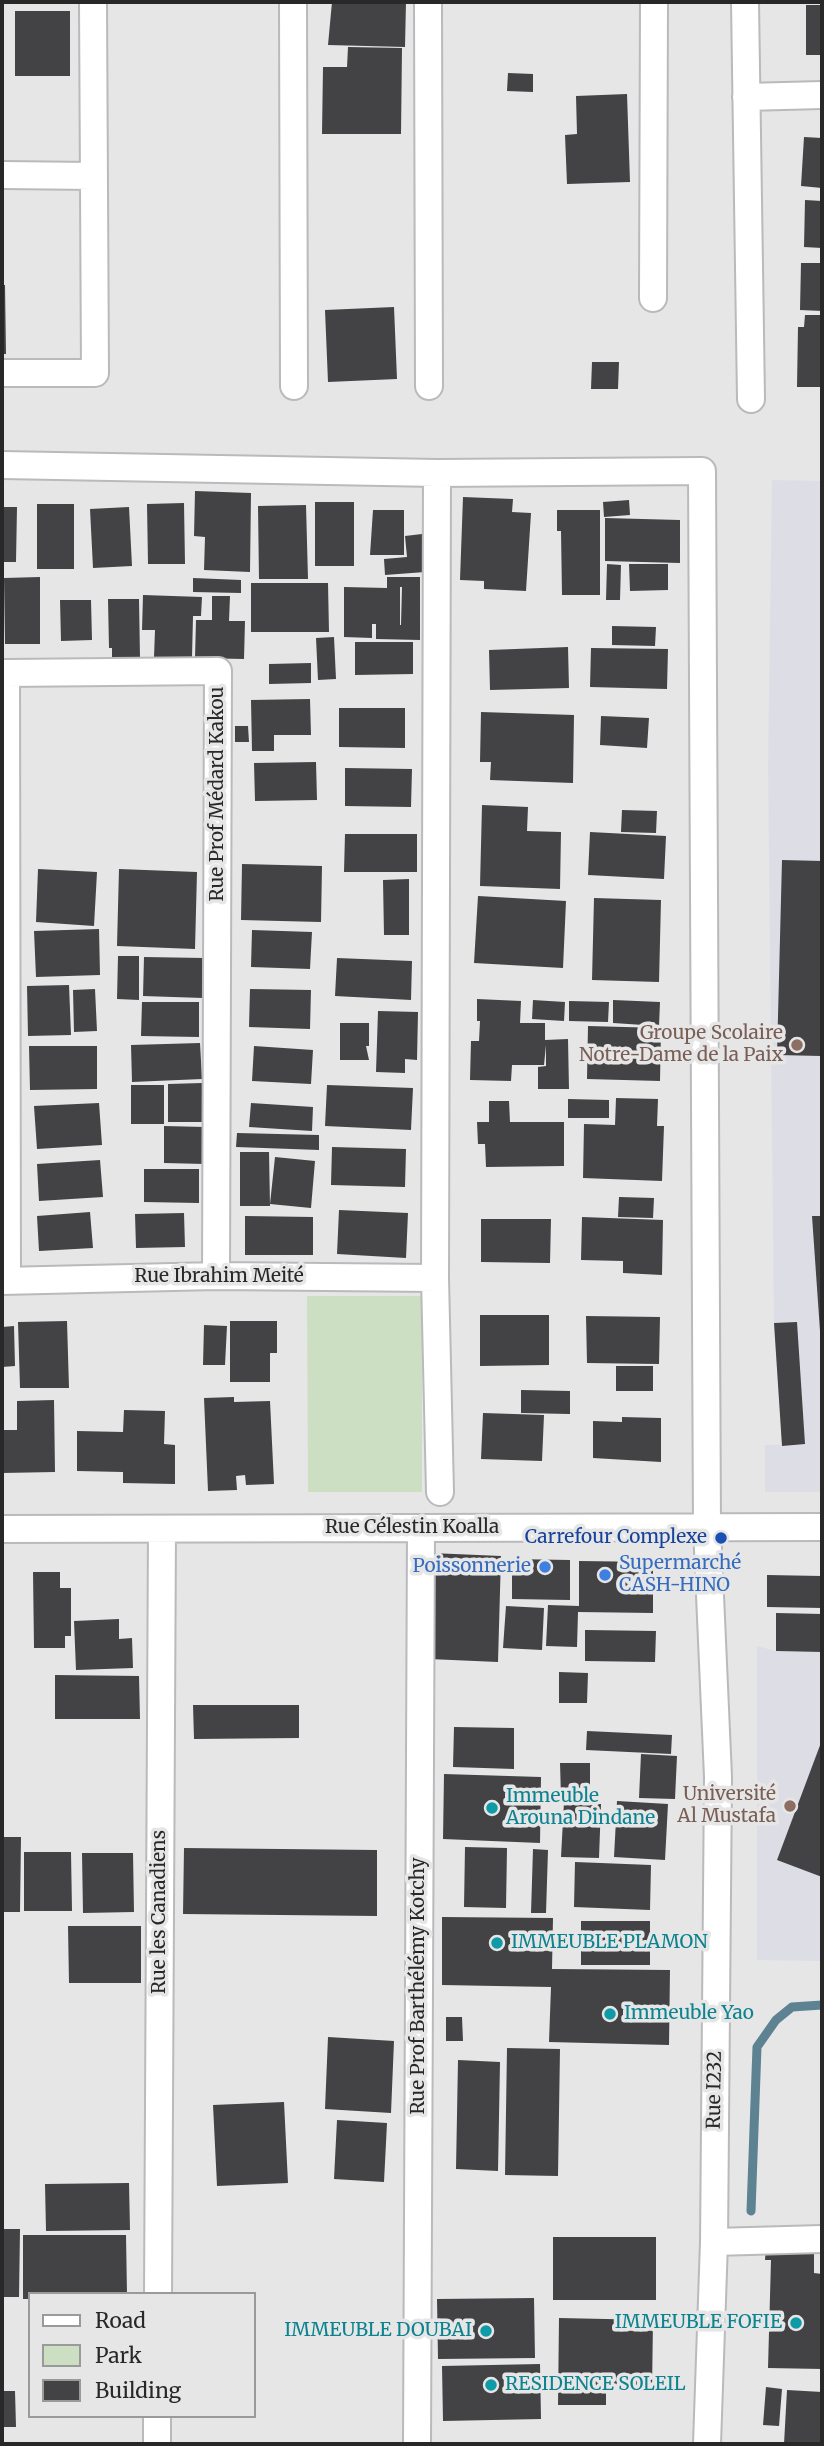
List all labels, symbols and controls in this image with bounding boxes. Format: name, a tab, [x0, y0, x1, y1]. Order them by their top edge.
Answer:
street label: Rue Prof Médard Kakou	[207, 686, 229, 902]
place label: Groupe Scolaire Notre-Dame de la Paix	[579, 1023, 783, 1067]
marker: Groupe Scolaire Notre-Dame de la Paix	[789, 1037, 805, 1053]
street label: Rue Ibrahim Meité	[134, 1266, 304, 1288]
street label: Rue Célestin Koalla	[325, 1517, 499, 1539]
place label: Carrefour Complexe	[525, 1527, 707, 1549]
marker: Carrefour Complexe	[713, 1530, 729, 1546]
place label: Supermarché CASH-HINO	[619, 1553, 741, 1597]
place label: Poissonnerie	[413, 1556, 531, 1578]
marker: Poissonnerie	[537, 1559, 553, 1575]
marker: Supermarché CASH-HINO	[597, 1567, 613, 1583]
place label: Université Al Mustafa	[677, 1784, 776, 1828]
place label: Immeuble Arouna Dindane	[506, 1786, 655, 1830]
marker: Université Al Mustafa	[782, 1798, 798, 1814]
marker: Immeuble Arouna Dindane	[484, 1800, 500, 1816]
street label: Rue les Canadiens	[149, 1830, 171, 1994]
street label: Rue Prof Barthélémy Kotchy	[408, 1857, 430, 2115]
place label: IMMEUBLE PLAMON	[511, 1932, 708, 1954]
marker: IMMEUBLE PLAMON	[489, 1935, 505, 1951]
place label: Immeuble Yao	[624, 2003, 754, 2025]
marker: Immeuble Yao	[602, 2006, 618, 2022]
street label: Rue I232	[703, 2051, 727, 2129]
legend	[28, 2292, 256, 2418]
text: Road	[95, 2307, 146, 2334]
place label: IMMEUBLE FOFIE	[615, 2312, 782, 2334]
marker: IMMEUBLE FOFIE	[788, 2315, 804, 2331]
place label: IMMEUBLE DOUBAI	[284, 2320, 472, 2342]
marker: IMMEUBLE DOUBAI	[478, 2323, 494, 2339]
text: Park	[95, 2342, 142, 2369]
place label: RESIDENCE SOLEIL	[505, 2374, 686, 2396]
text: Building	[95, 2377, 181, 2404]
marker: RESIDENCE SOLEIL	[483, 2377, 499, 2393]

